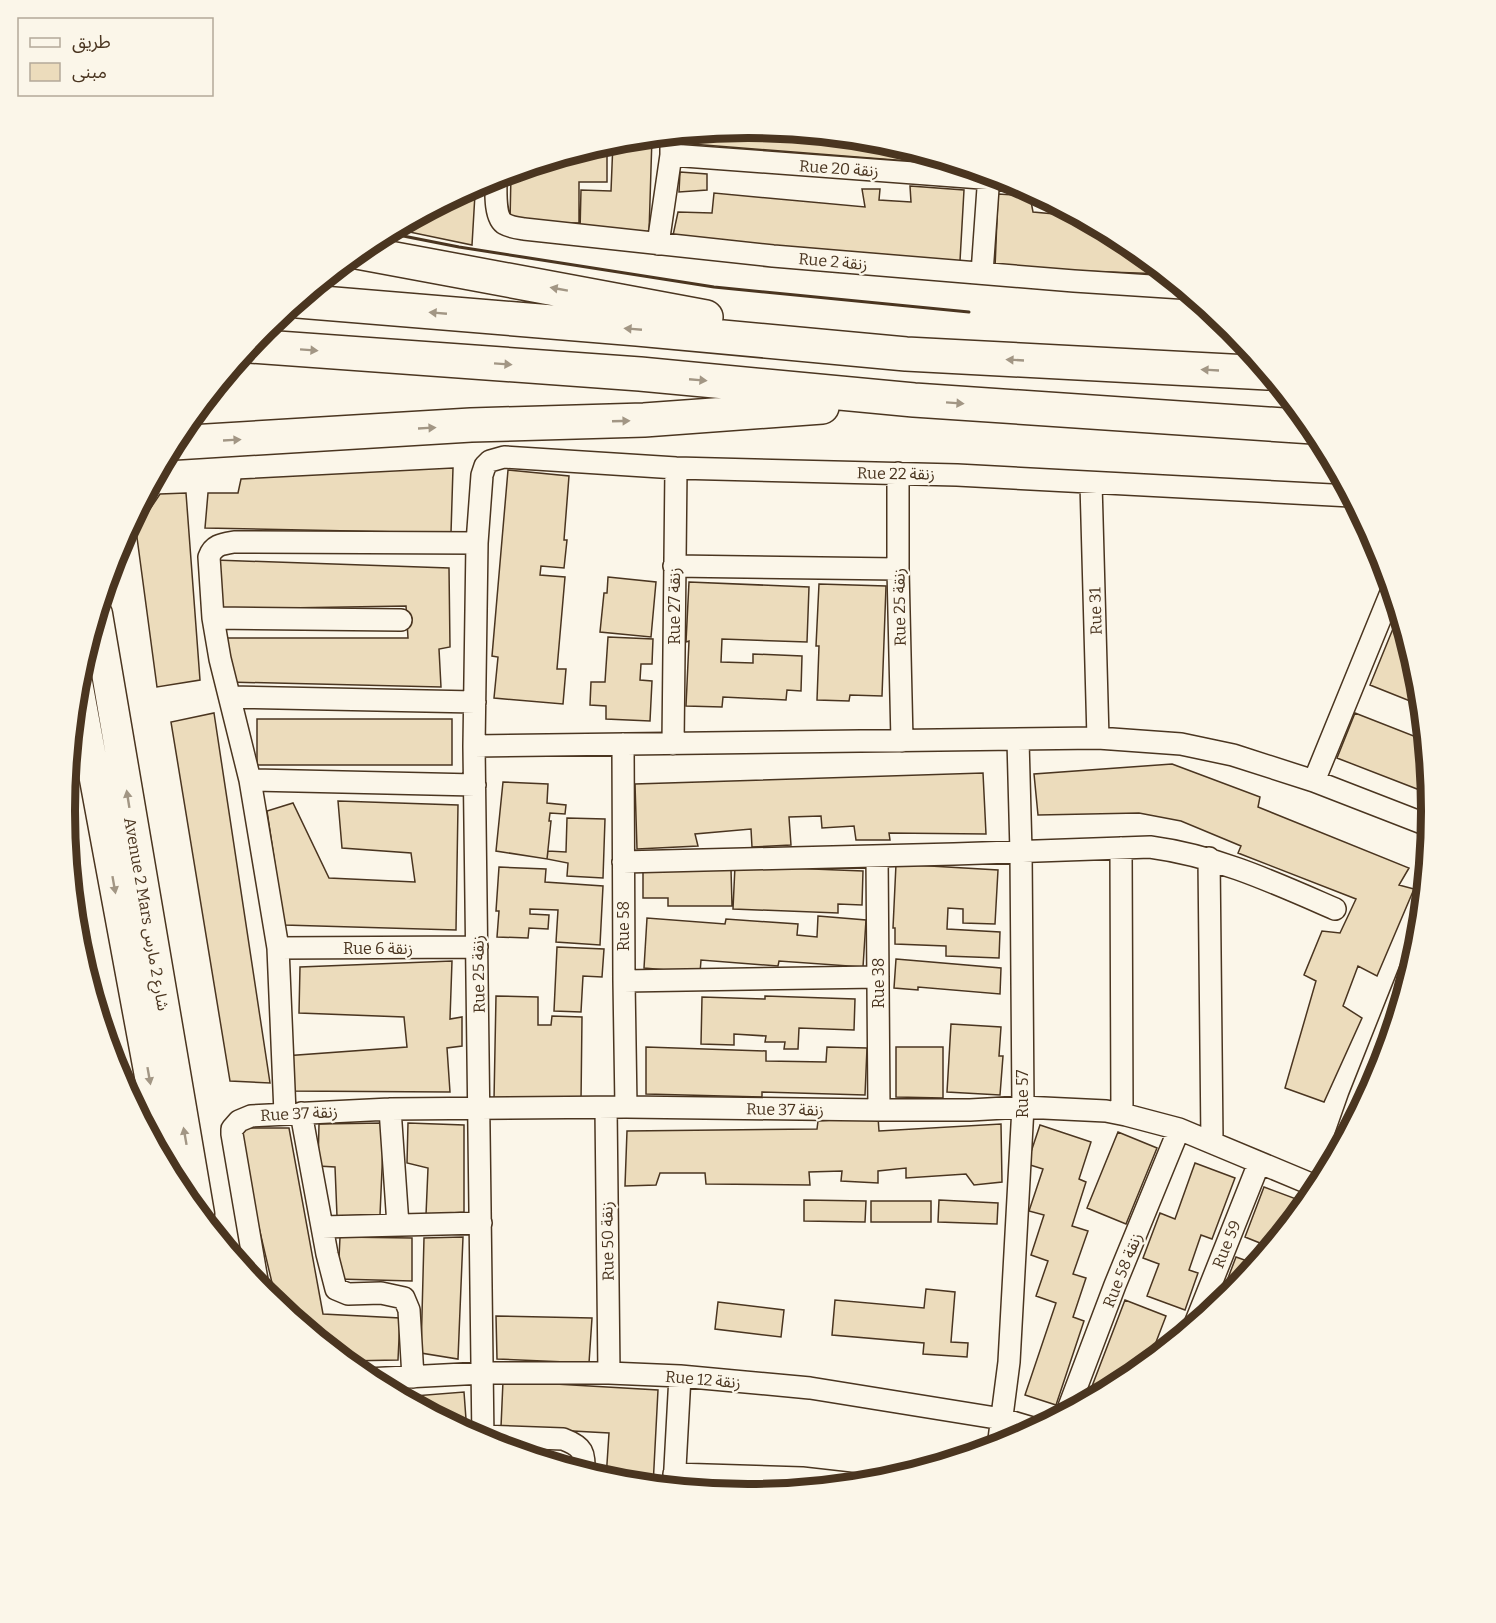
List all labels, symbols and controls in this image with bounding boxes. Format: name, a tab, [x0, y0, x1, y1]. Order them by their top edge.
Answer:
legend	[18, 18, 213, 96]
text: طريق	[72, 31, 111, 53]
text: مبنى	[72, 61, 107, 83]
street label: Rue 20 زنقة	[799, 156, 879, 181]
street label: Rue 2 زنقة	[798, 249, 868, 274]
one-way arrow	[550, 284, 569, 293]
one-way arrow	[429, 308, 448, 317]
one-way arrow	[623, 324, 642, 334]
one-way arrow	[299, 345, 318, 355]
one-way arrow	[1006, 355, 1025, 364]
one-way arrow	[494, 359, 513, 369]
one-way arrow	[1201, 365, 1220, 375]
one-way arrow	[688, 375, 707, 385]
one-way arrow	[945, 398, 964, 407]
one-way arrow	[612, 416, 631, 425]
one-way arrow	[417, 423, 436, 433]
one-way arrow	[222, 435, 241, 444]
street label: Rue 22 زنقة	[857, 463, 935, 484]
street label: Rue 27 زنقة	[665, 567, 684, 645]
street label: Rue 25 زنقة	[889, 568, 910, 646]
street label: Rue 31	[1085, 586, 1106, 635]
one-way arrow	[123, 789, 132, 808]
street label: Avenue 2 Mars شارع 2 مارس	[117, 816, 173, 1013]
one-way arrow	[110, 875, 119, 894]
street label: Rue 58	[614, 901, 633, 951]
street label: Rue 25 زنقة	[468, 935, 489, 1013]
street label: Rue 6 زنقة	[343, 939, 413, 958]
street label: Rue 38	[869, 958, 888, 1008]
one-way arrow	[145, 1067, 154, 1086]
street label: Rue 57	[1013, 1070, 1032, 1118]
street label: Rue 37 زنقة	[746, 1099, 824, 1120]
street label: Rue 37 زنقة	[260, 1102, 338, 1125]
one-way arrow	[180, 1126, 189, 1145]
street label: Rue 50 زنقة	[597, 1201, 618, 1281]
street label: Rue 59	[1208, 1217, 1245, 1271]
street label: Rue 58 زنقة	[1099, 1230, 1146, 1310]
street label: Rue 12 زنقة	[664, 1367, 742, 1392]

